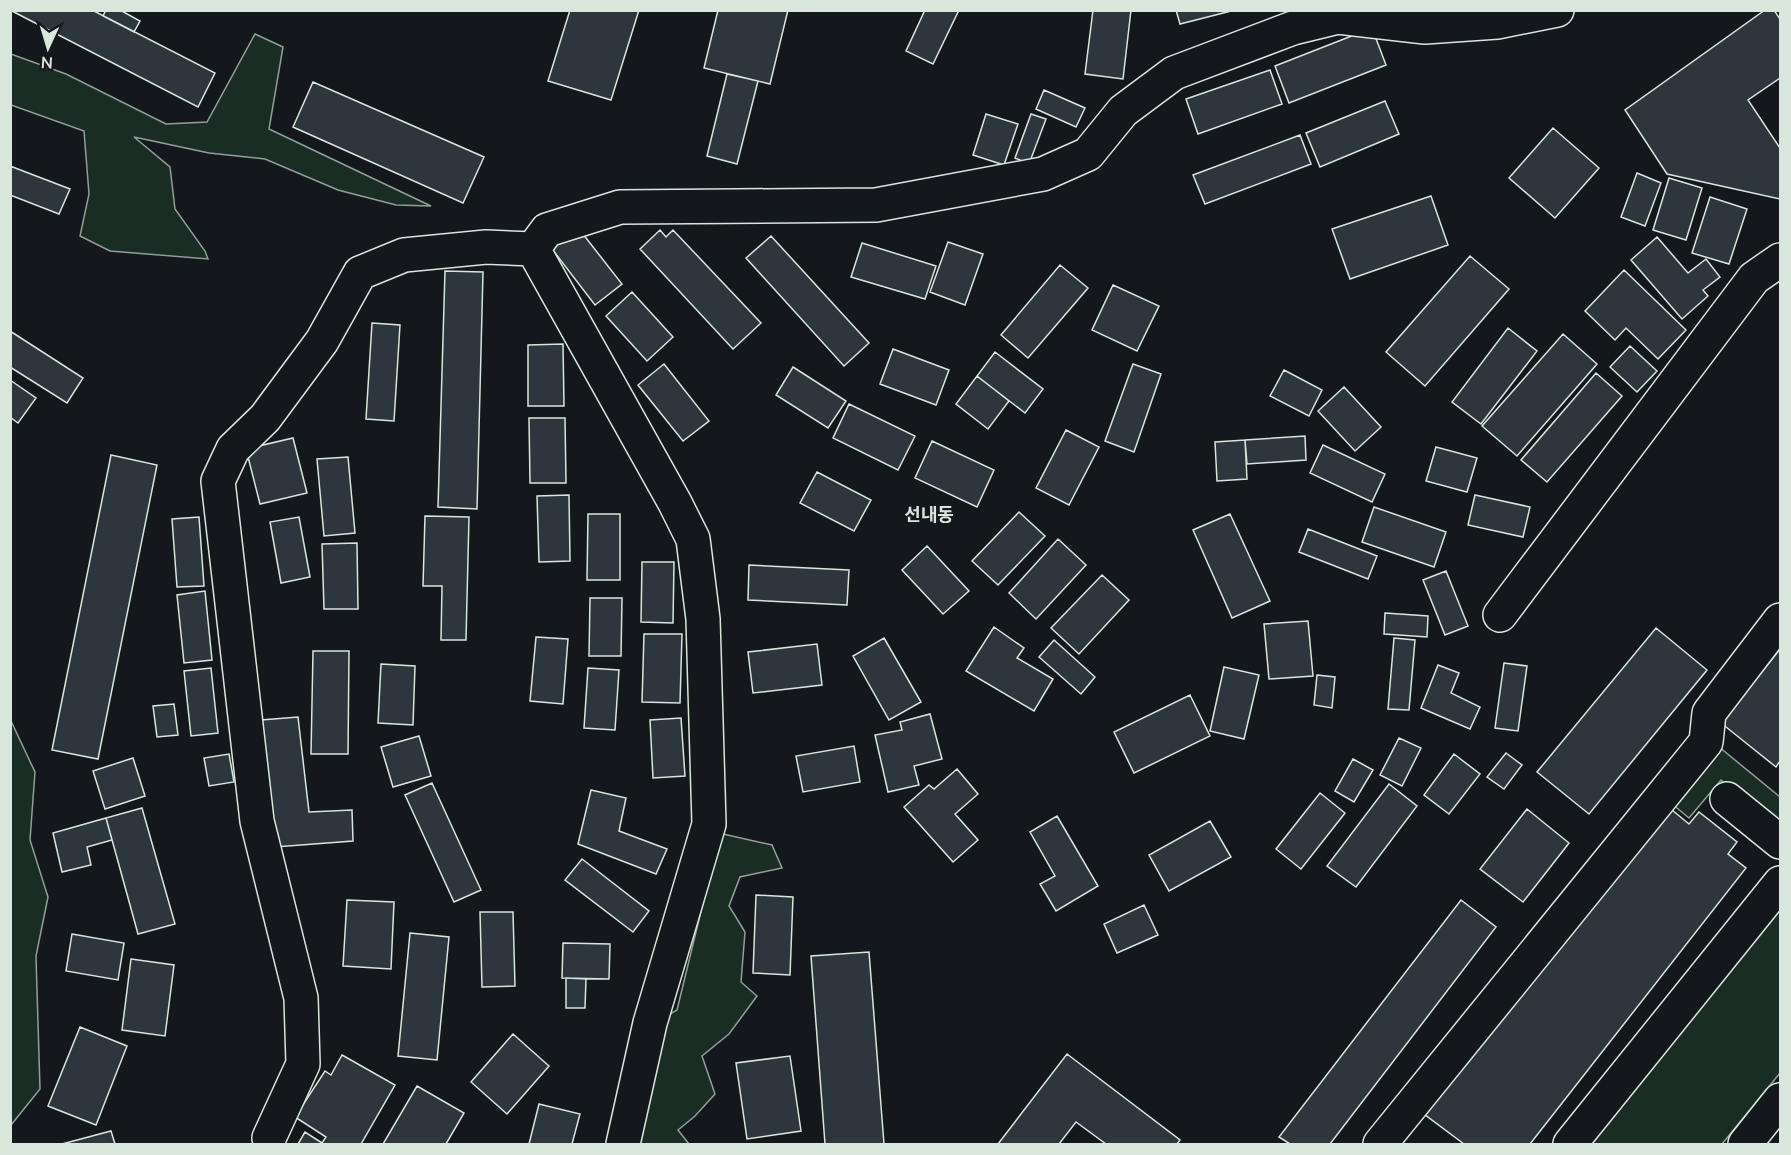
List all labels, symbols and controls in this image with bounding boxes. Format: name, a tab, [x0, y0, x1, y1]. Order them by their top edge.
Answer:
north arrow	[18, 18, 78, 78]
text: N	[40, 51, 54, 73]
district label: 선내동	[904, 503, 954, 527]

